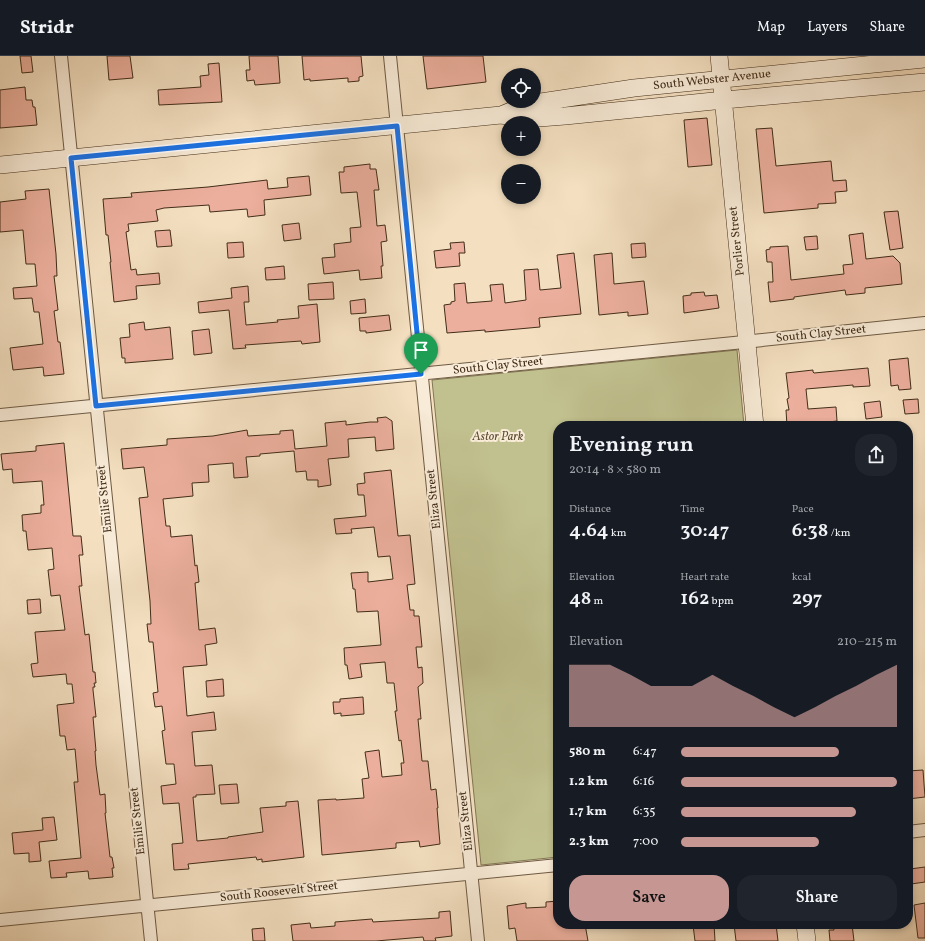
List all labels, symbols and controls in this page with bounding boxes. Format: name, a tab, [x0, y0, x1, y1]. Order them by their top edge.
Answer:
text: Stridr	[20, 15, 74, 41]
text: Map	[757, 18, 785, 37]
text: Layers	[807, 18, 847, 37]
text: Share	[869, 18, 905, 37]
street label: South Webster Avenue	[652, 66, 772, 94]
map controls	[501, 68, 541, 204]
button: locate	[501, 68, 541, 108]
button: +	[501, 116, 541, 156]
button: −	[501, 164, 541, 204]
street label: Porlier Street	[725, 205, 749, 277]
street label: South Clay Street	[775, 321, 867, 347]
pin	[404, 333, 438, 374]
icon: arrive	[410, 339, 432, 361]
street label: South Clay Street	[452, 353, 544, 379]
park label: Astor Park	[472, 429, 524, 445]
text: Evening run	[569, 430, 694, 461]
button: share	[855, 434, 897, 476]
text: 20:14 · 8 × 580 m	[569, 461, 661, 479]
street label: Emilie Street	[93, 464, 117, 534]
street label: Eliza Street	[423, 468, 445, 530]
text: Distance	[569, 502, 611, 517]
text: Time	[680, 502, 704, 517]
text: Pace	[792, 502, 814, 517]
text: 4.64	[569, 517, 609, 545]
text: 30:47	[680, 517, 729, 545]
text: 6:38	[792, 517, 828, 545]
text: km	[609, 526, 627, 541]
text: /km	[828, 526, 850, 541]
text: Elevation	[569, 570, 615, 585]
text: Heart rate	[680, 570, 729, 585]
text: kcal	[792, 570, 811, 585]
text: 48	[569, 585, 591, 613]
text: 162	[680, 585, 709, 613]
text: 297	[792, 585, 822, 613]
text: m	[591, 594, 603, 609]
text: bpm	[709, 594, 734, 609]
text: Elevation	[569, 633, 623, 651]
text: 210–215 m	[837, 633, 897, 651]
text: 580 m	[569, 743, 606, 761]
text: 6:47	[633, 743, 657, 761]
text: 1.2 km	[569, 773, 608, 791]
text: 6:16	[633, 773, 654, 791]
street label: Emilie Street	[126, 786, 150, 856]
street label: Eliza Street	[455, 790, 477, 852]
text: 1.7 km	[569, 803, 607, 821]
text: 6:35	[633, 803, 656, 821]
text: 2.3 km	[569, 833, 609, 851]
text: 7:00	[633, 833, 658, 851]
button: Save	[569, 875, 729, 921]
button: Share	[737, 875, 897, 921]
street label: South Roosevelt Street	[219, 878, 339, 906]

